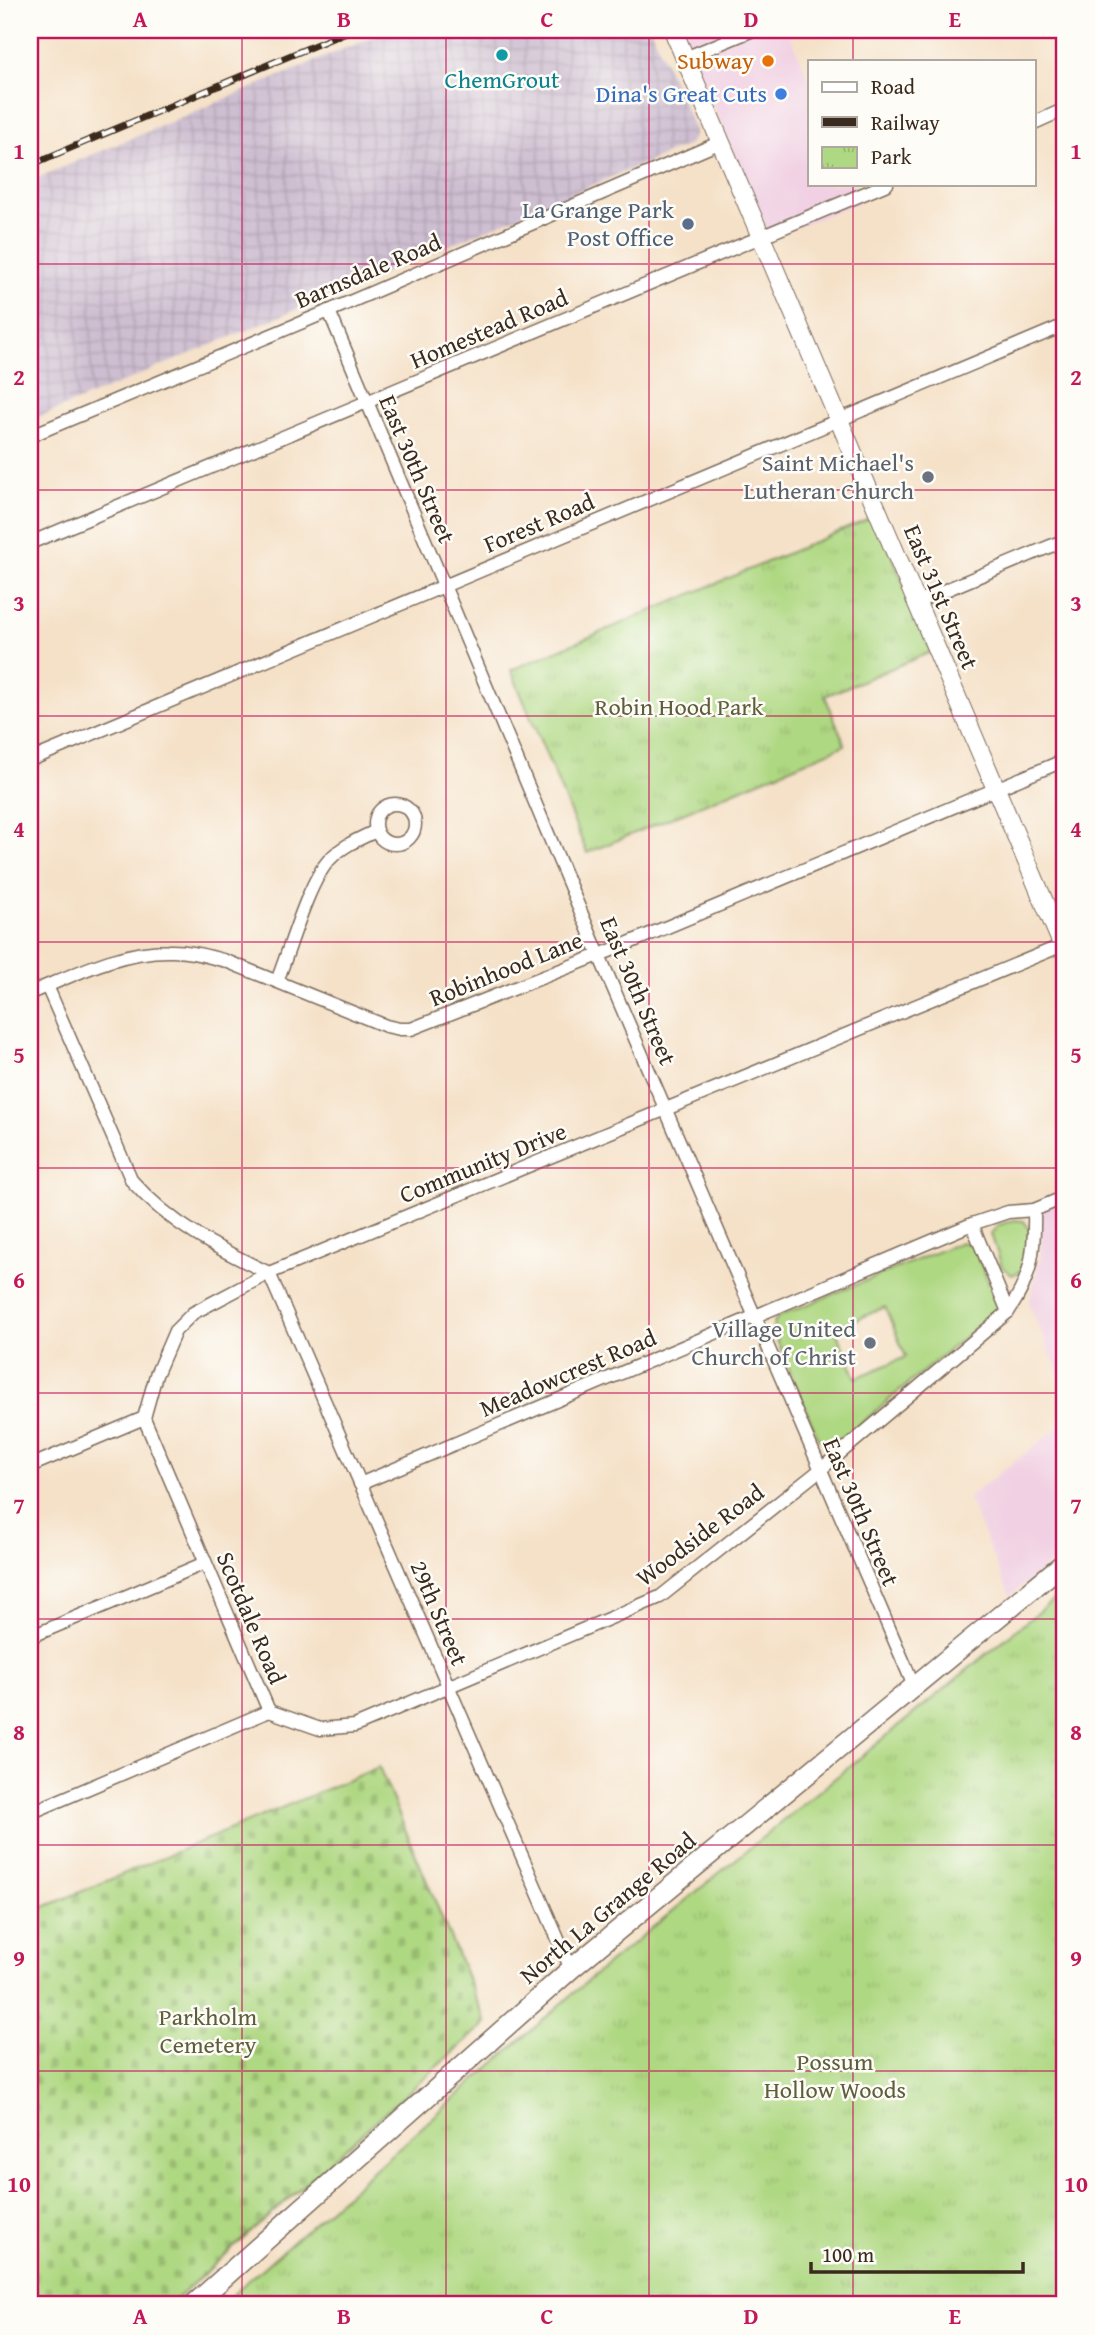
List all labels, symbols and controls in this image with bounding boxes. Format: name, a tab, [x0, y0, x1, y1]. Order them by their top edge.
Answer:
text: A	[133, 2, 148, 35]
text: B	[337, 2, 351, 35]
text: C	[540, 2, 554, 35]
text: D	[744, 2, 759, 35]
text: E	[949, 2, 961, 35]
place label: Subway	[677, 43, 754, 78]
marker: ChemGrout	[494, 47, 510, 63]
marker: Subway	[760, 53, 776, 69]
legend	[808, 60, 1036, 186]
place label: ChemGrout	[445, 62, 560, 97]
text: Road	[871, 71, 916, 102]
place label: Dina's Great Cuts	[596, 76, 767, 111]
marker: Dina's Great Cuts	[773, 86, 789, 102]
text: Railway	[871, 107, 940, 138]
text: 1	[13, 134, 25, 167]
text: 1	[1070, 134, 1082, 167]
text: Park	[871, 141, 912, 172]
place label: La Grange Park Post Office	[522, 192, 675, 255]
marker: La Grange Park Post Office	[680, 216, 696, 232]
street label: Barnsdale Road	[289, 224, 446, 317]
street label: Homestead Road	[405, 280, 573, 377]
text: 2	[13, 360, 25, 393]
text: 2	[1070, 360, 1082, 393]
street label: East 30th Street	[371, 389, 465, 549]
place label: Saint Michael's Lutheran Church	[744, 445, 915, 508]
marker: Saint Michael's Lutheran Church	[920, 469, 936, 485]
street label: Forest Road	[478, 483, 600, 562]
street label: East 31st Street	[895, 519, 988, 675]
text: 3	[13, 586, 25, 619]
text: 3	[1070, 586, 1082, 619]
park label: Robin Hood Park	[595, 689, 764, 724]
text: 4	[13, 812, 25, 845]
text: 4	[1070, 812, 1082, 845]
street label: East 30th Street	[592, 911, 686, 1071]
street label: Robinhood Lane	[424, 922, 588, 1015]
text: 5	[13, 1038, 25, 1071]
text: 5	[1070, 1038, 1082, 1071]
street label: Community Drive	[394, 1113, 572, 1212]
text: 6	[13, 1263, 25, 1296]
text: 6	[1070, 1263, 1082, 1296]
place label: Village United Church of Christ	[692, 1311, 857, 1374]
street label: Meadowcrest Road	[474, 1319, 662, 1426]
marker: Village United Church of Christ	[862, 1335, 878, 1351]
street label: East 30th Street	[815, 1432, 909, 1592]
street label: Woodside Road	[628, 1475, 771, 1594]
text: 7	[13, 1489, 25, 1522]
text: 7	[1070, 1489, 1082, 1522]
street label: Scotdale Road	[208, 1546, 295, 1690]
street label: 29th Street	[402, 1555, 477, 1671]
text: 8	[13, 1715, 25, 1748]
text: 8	[1070, 1715, 1082, 1748]
street label: North La Grange Road	[512, 1823, 704, 1992]
text: 9	[13, 1941, 25, 1974]
text: 9	[1070, 1941, 1082, 1974]
park label: Parkholm Cemetery	[159, 1999, 258, 2062]
park label: Possum Hollow Woods	[764, 2044, 906, 2107]
text: 10	[7, 2167, 31, 2200]
text: 10	[1064, 2167, 1088, 2200]
scale bar	[811, 2230, 1023, 2274]
text: 100 m	[822, 2239, 874, 2270]
text: A	[133, 2299, 148, 2332]
text: B	[337, 2299, 351, 2332]
text: C	[540, 2299, 554, 2332]
text: D	[744, 2299, 759, 2332]
text: E	[949, 2299, 961, 2332]

